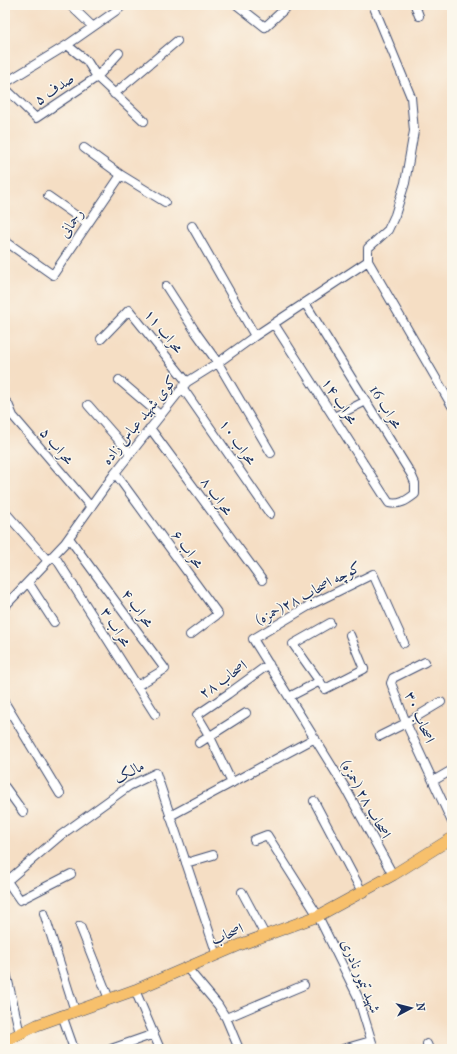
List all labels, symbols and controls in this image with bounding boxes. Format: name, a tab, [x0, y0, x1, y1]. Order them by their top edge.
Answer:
street label: صدف ۵	[31, 69, 77, 109]
street label: رحمانی	[55, 205, 87, 241]
street label: محراب ۱۱	[140, 305, 187, 358]
street label: کوی شهید عباس زاده	[98, 372, 181, 469]
street label: محراب ۱۴	[317, 374, 362, 428]
street label: محراب 16	[365, 382, 406, 433]
street label: محراب ۱۰	[215, 415, 260, 469]
street label: محراب ۵	[35, 424, 78, 469]
street label: محراب ۸	[196, 473, 237, 519]
street label: محراب ۶	[167, 526, 208, 572]
street label: کوچه اصحاب ۲۸(حمزه)	[252, 558, 365, 630]
street label: محراب ۴	[117, 585, 158, 631]
street label: محراب ۳	[96, 604, 135, 651]
street label: اصحاب ۲۸	[196, 656, 250, 702]
street label: اصحاب ۳۰	[401, 688, 439, 746]
street label: اصحاب ۲۸ (حمزه)	[336, 756, 395, 842]
street label: مالک	[111, 757, 147, 787]
street label: اصحاب	[208, 919, 246, 949]
street label: شهید تیمور نادری	[336, 936, 385, 1016]
north arrow	[391, 988, 431, 1028]
text: N	[413, 1002, 427, 1012]

